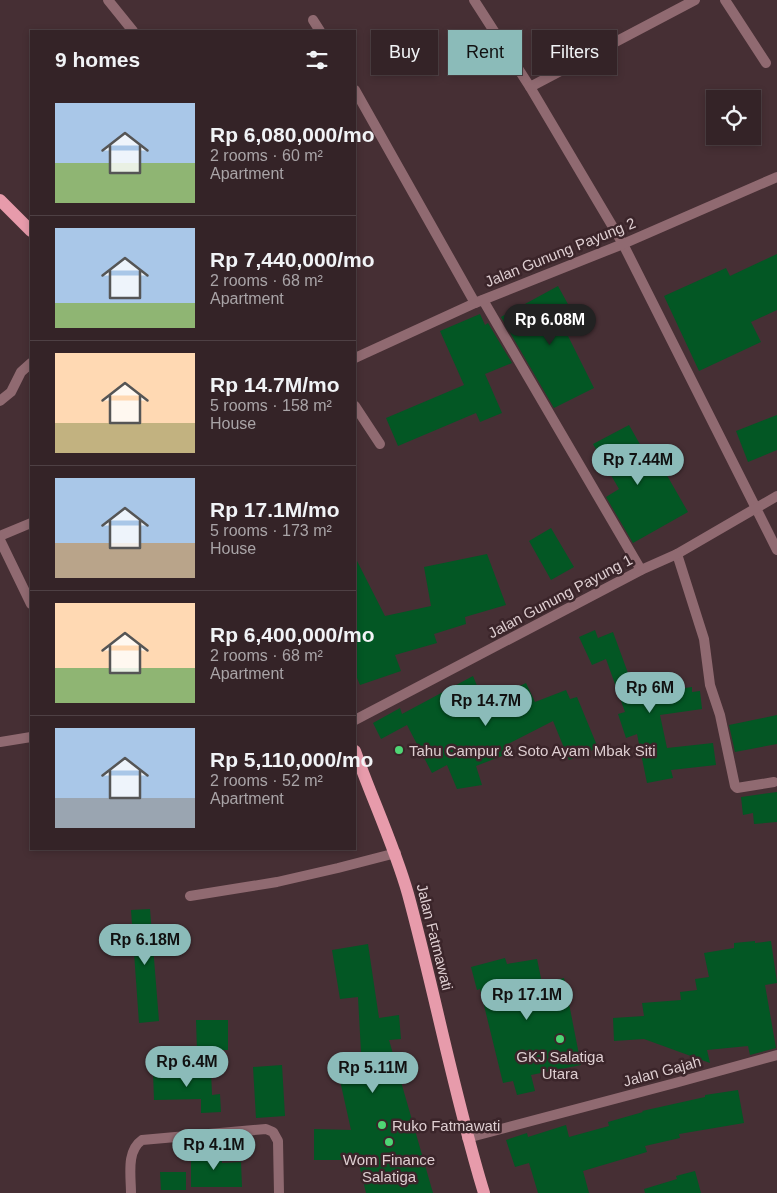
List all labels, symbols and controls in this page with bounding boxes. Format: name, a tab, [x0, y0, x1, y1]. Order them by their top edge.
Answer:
chip: Buy	[371, 30, 438, 75]
chip: Rent	[448, 30, 522, 75]
chip: Filters	[532, 30, 617, 75]
icon: filters	[303, 46, 331, 74]
text: 9 homes	[55, 48, 140, 71]
map controls	[706, 90, 761, 145]
button: locate	[706, 90, 761, 145]
icon: home	[95, 123, 155, 183]
text: Rp 6,080,000/mo	[210, 123, 375, 146]
text: 2 rooms · 60 m²	[210, 147, 323, 164]
text: Apartment	[210, 165, 284, 182]
street label: Jalan Gunung Payung 2	[482, 214, 638, 290]
icon: home	[95, 248, 155, 308]
text: Rp 7,440,000/mo	[210, 248, 375, 271]
text: 2 rooms · 68 m²	[210, 272, 323, 289]
text: Apartment	[210, 290, 284, 307]
pin: Rp 6.08M	[498, 304, 602, 346]
text: Rp 6.08M	[515, 311, 585, 328]
icon: home	[95, 373, 155, 433]
text: Rp 14.7M/mo	[210, 373, 340, 396]
text: 5 rooms · 158 m²	[210, 397, 332, 414]
text: House	[210, 415, 256, 432]
pin: Rp 7.44M	[586, 444, 690, 486]
text: Rp 7.44M	[603, 451, 673, 468]
icon: home	[95, 498, 155, 558]
text: Rp 17.1M/mo	[210, 498, 340, 521]
text: 5 rooms · 173 m²	[210, 522, 332, 539]
text: House	[210, 540, 256, 557]
street label: Jalan Gunung Payung 1	[485, 551, 635, 641]
icon: home	[95, 623, 155, 683]
text: Rp 6,400,000/mo	[210, 623, 375, 646]
text: 2 rooms · 68 m²	[210, 647, 323, 664]
text: Apartment	[210, 665, 284, 682]
pin: Rp 6M	[615, 672, 685, 714]
text: Rp 6M	[626, 679, 674, 696]
pin: Rp 14.7M	[434, 684, 538, 727]
text: Rp 14.7M	[451, 692, 521, 709]
place label: Tahu Campur & Soto Ayam Mbak Siti	[409, 742, 656, 759]
marker: Tahu Campur & Soto Ayam Mbak Siti	[393, 744, 405, 756]
icon: home	[95, 748, 155, 808]
text: Rp 5,110,000/mo	[210, 748, 373, 771]
text: 2 rooms · 52 m²	[210, 772, 323, 789]
text: Apartment	[210, 790, 284, 807]
street label: Jalan Fatmawati	[414, 882, 456, 992]
pin: Rp 6.18M	[93, 924, 197, 966]
text: Rp 6.18M	[110, 931, 180, 948]
pin: Rp 17.1M	[475, 978, 579, 1021]
text: Rp 17.1M	[492, 986, 562, 1003]
marker: GKJ Salatiga Utara	[554, 1033, 566, 1045]
pin: Rp 6.4M	[141, 1046, 233, 1088]
place label: GKJ Salatiga Utara	[516, 1048, 604, 1082]
pin: Rp 5.11M	[321, 1052, 425, 1094]
street label: Jalan Gajah	[621, 1052, 703, 1090]
text: Rp 6.4M	[156, 1053, 218, 1070]
text: Rp 5.11M	[338, 1059, 408, 1076]
place label: Ruko Fatmawati	[392, 1117, 500, 1134]
marker: Ruko Fatmawati	[376, 1119, 388, 1131]
pin: Rp 4.1M	[168, 1128, 260, 1171]
text: Rp 4.1M	[183, 1136, 245, 1153]
marker: Wom Finance Salatiga	[383, 1136, 395, 1148]
place label: Wom Finance Salatiga	[343, 1151, 435, 1185]

